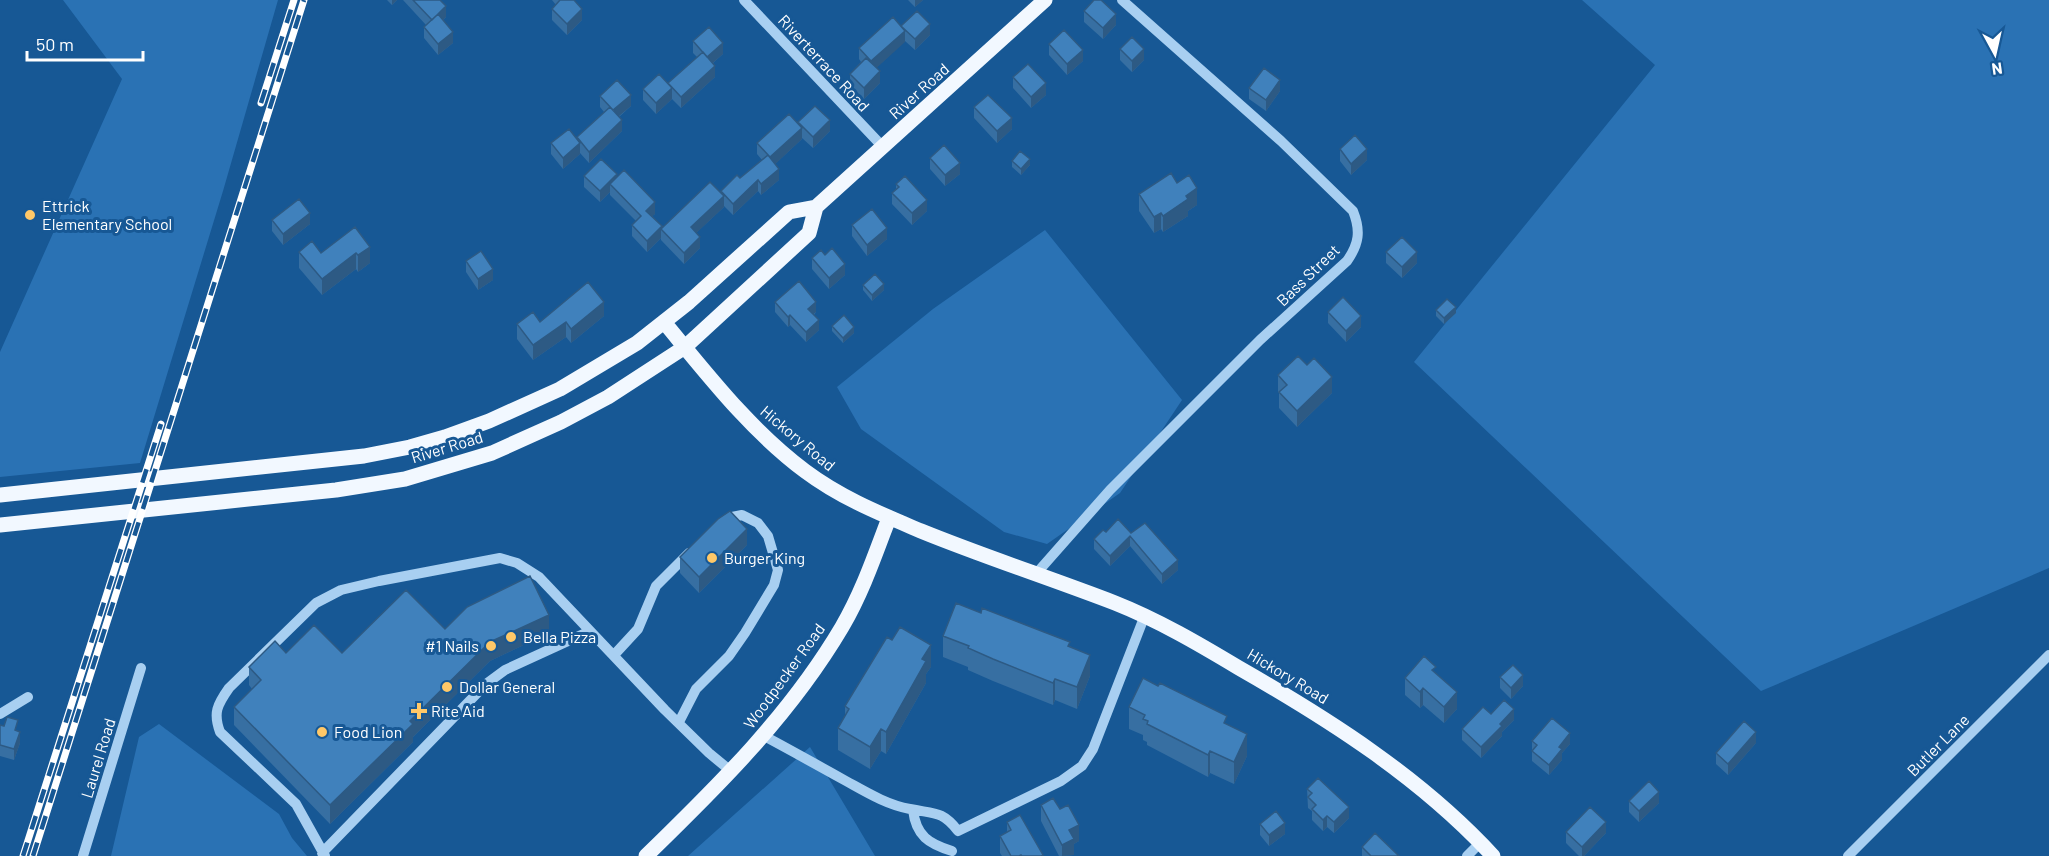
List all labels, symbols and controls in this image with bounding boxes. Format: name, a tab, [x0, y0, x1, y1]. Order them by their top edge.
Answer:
street label: Riverterrace Road	[775, 10, 874, 115]
scale bar	[27, 24, 142, 62]
north arrow	[1965, 24, 2025, 84]
text: 50 m	[36, 33, 74, 55]
street label: River Road	[885, 59, 953, 122]
text: N	[1991, 59, 2004, 79]
place label: Ettrick Elementary School	[42, 196, 172, 233]
marker: Ettrick Elementary School	[23, 208, 37, 222]
street label: Bass Street	[1272, 240, 1343, 309]
street label: Hickory Road	[757, 401, 839, 474]
street label: River Road	[409, 427, 485, 466]
place label: Burger King	[724, 548, 805, 567]
marker: Burger King	[705, 551, 719, 565]
street label: Woodpecker Road	[739, 619, 828, 732]
place label: Bella Pizza	[523, 627, 596, 646]
marker: Bella Pizza	[504, 630, 518, 644]
place label: #1 Nails	[425, 636, 479, 655]
marker: #1 Nails	[484, 639, 498, 653]
street label: Hickory Road	[1244, 644, 1332, 707]
place label: Dollar General	[459, 677, 555, 696]
marker: Dollar General	[440, 680, 454, 694]
place label: Rite Aid	[431, 701, 485, 720]
marker: Rite Aid	[412, 704, 426, 718]
street label: Butler Lane	[1903, 710, 1973, 780]
street label: Laurel Road	[76, 716, 119, 800]
place label: Food Lion	[334, 722, 402, 741]
marker: Food Lion	[315, 725, 329, 739]

